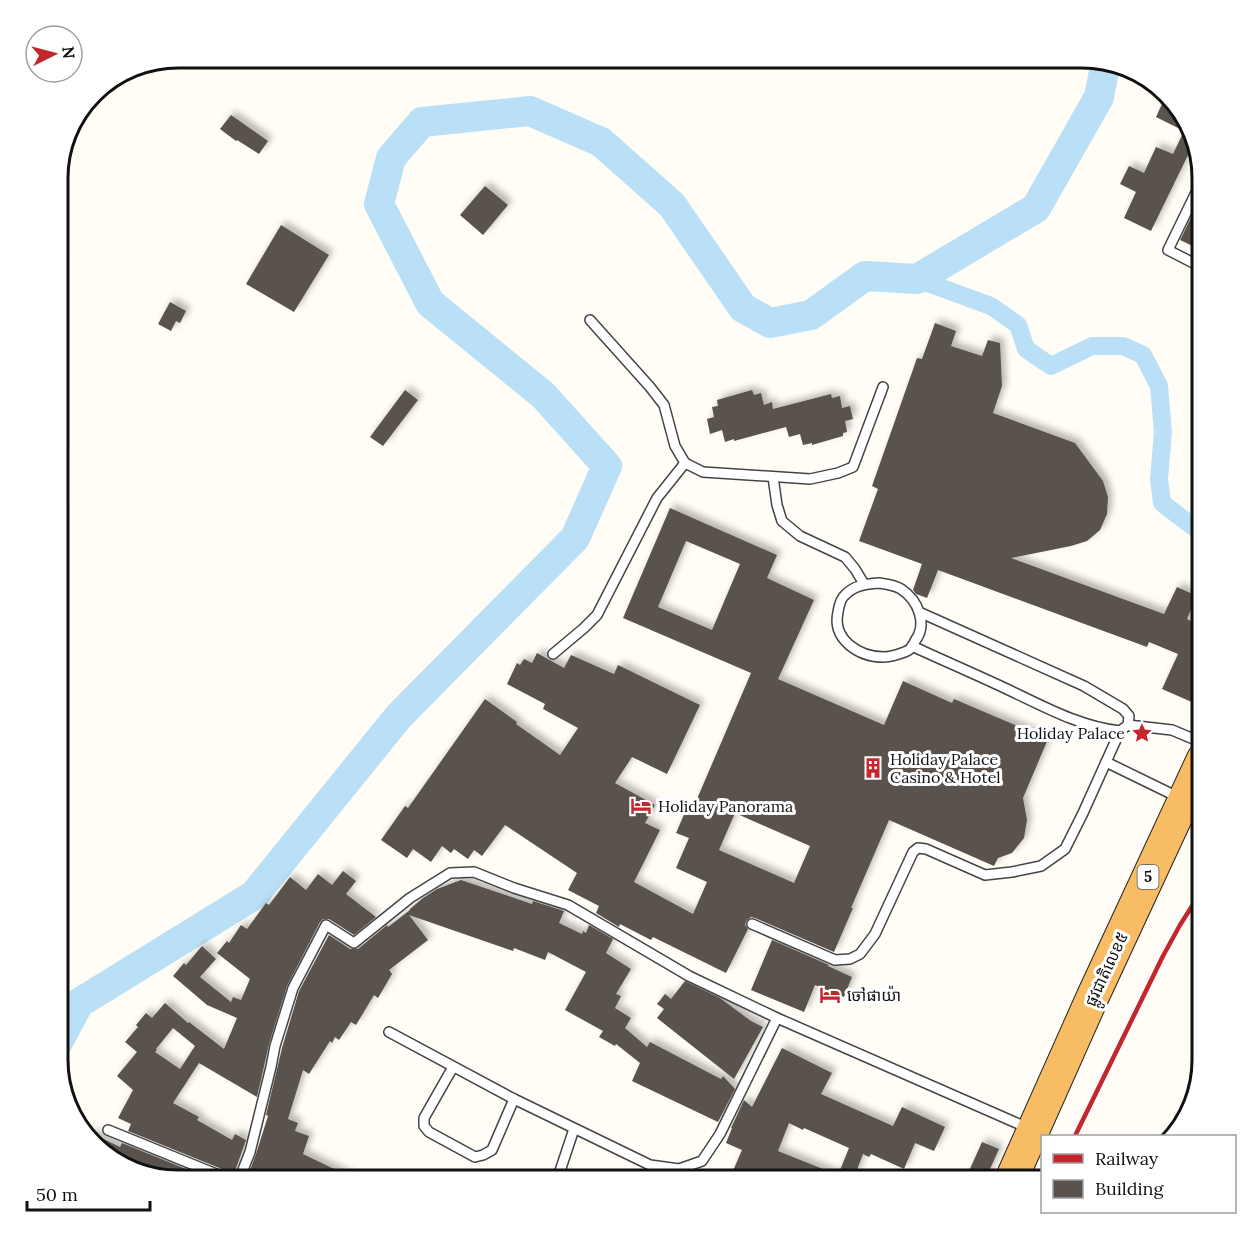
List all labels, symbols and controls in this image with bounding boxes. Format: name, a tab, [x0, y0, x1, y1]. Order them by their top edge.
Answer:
north arrow	[24, 24, 84, 84]
text: N	[58, 45, 80, 60]
place icon: Holiday Palace	[1130, 721, 1154, 745]
place label: Holiday Palace	[1017, 723, 1125, 743]
place label: Holiday Palace Casino & Hotel	[890, 749, 1001, 787]
building icon: Holiday Palace Casino & Hotel	[861, 756, 885, 780]
hotel icon: Holiday Panorama	[629, 794, 653, 818]
place label: Holiday Panorama	[658, 796, 793, 816]
road number: 5	[1138, 865, 1158, 889]
street label: ផ្លូវជាតិលេខ៥	[1080, 928, 1136, 1012]
hotel icon: ចៅផាយ៉ា	[818, 983, 842, 1007]
place label: ចៅផាយ៉ា	[847, 985, 901, 1005]
legend	[1041, 1135, 1236, 1213]
text: Railway	[1095, 1147, 1159, 1170]
scale bar	[27, 1174, 150, 1212]
text: Building	[1095, 1177, 1165, 1200]
text: 50 m	[36, 1183, 78, 1206]

